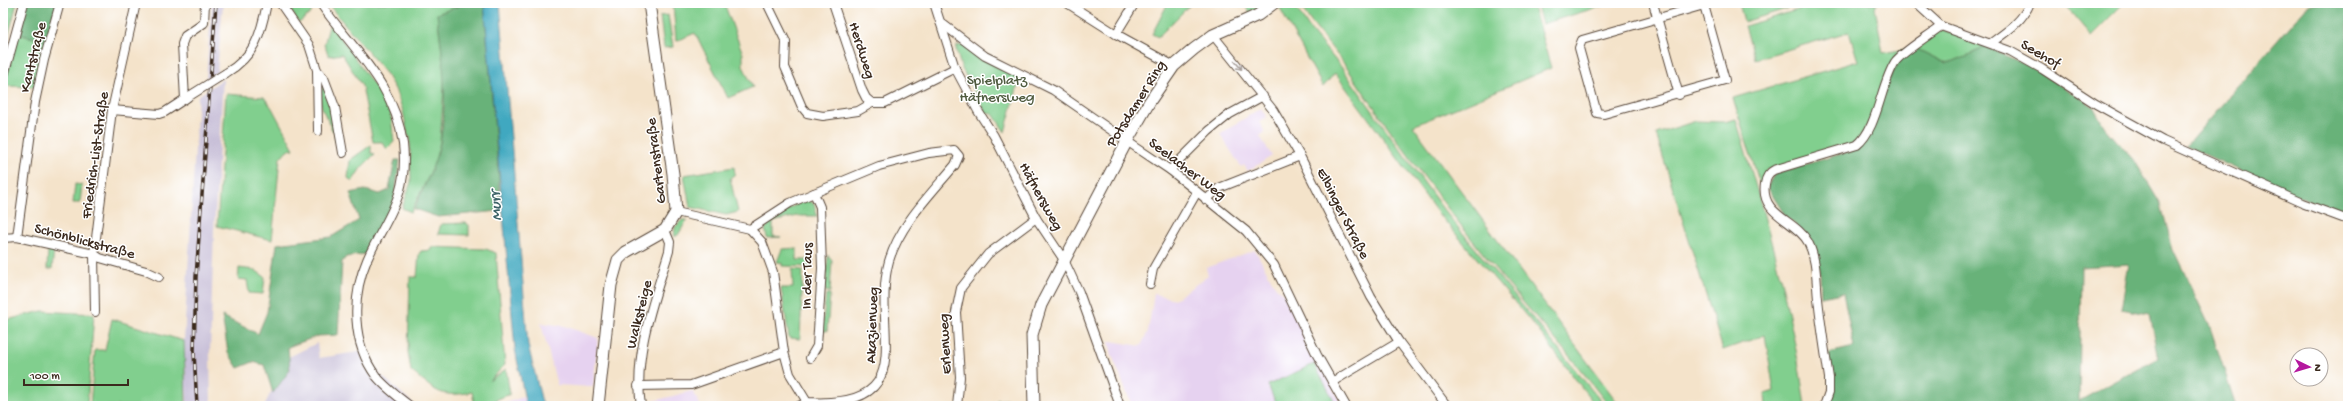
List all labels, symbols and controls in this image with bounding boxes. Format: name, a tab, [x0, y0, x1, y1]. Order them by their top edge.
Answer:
street label: Kantstraße	[17, 20, 51, 95]
street label: Herdweg	[844, 20, 879, 81]
street label: Seehof	[2017, 36, 2064, 74]
street label: Potsdamer Ring	[1102, 57, 1171, 152]
one-way arrow	[1234, 60, 1243, 71]
park label: Spielplatz Häfnersweg	[959, 72, 1035, 107]
street label: Friedrich-List-Straße	[78, 90, 114, 221]
street label: Gartenstraße	[643, 117, 671, 205]
street label: Seelacher Weg	[1144, 134, 1229, 205]
street label: Häfnersweg	[1014, 160, 1066, 234]
street label: Elbinger Straße	[1312, 165, 1373, 263]
water label: Murr	[487, 187, 508, 221]
street label: Schönblickstraße	[32, 220, 137, 264]
street label: In der Taus	[798, 242, 818, 309]
street label: Walksteige	[623, 278, 657, 351]
street label: Akazienweg	[863, 287, 883, 364]
street label: Erlenweg	[935, 313, 957, 375]
north arrow	[2289, 347, 2329, 387]
scale bar	[24, 361, 128, 387]
text: N	[2311, 364, 2323, 372]
text: 100 m	[29, 370, 60, 384]

